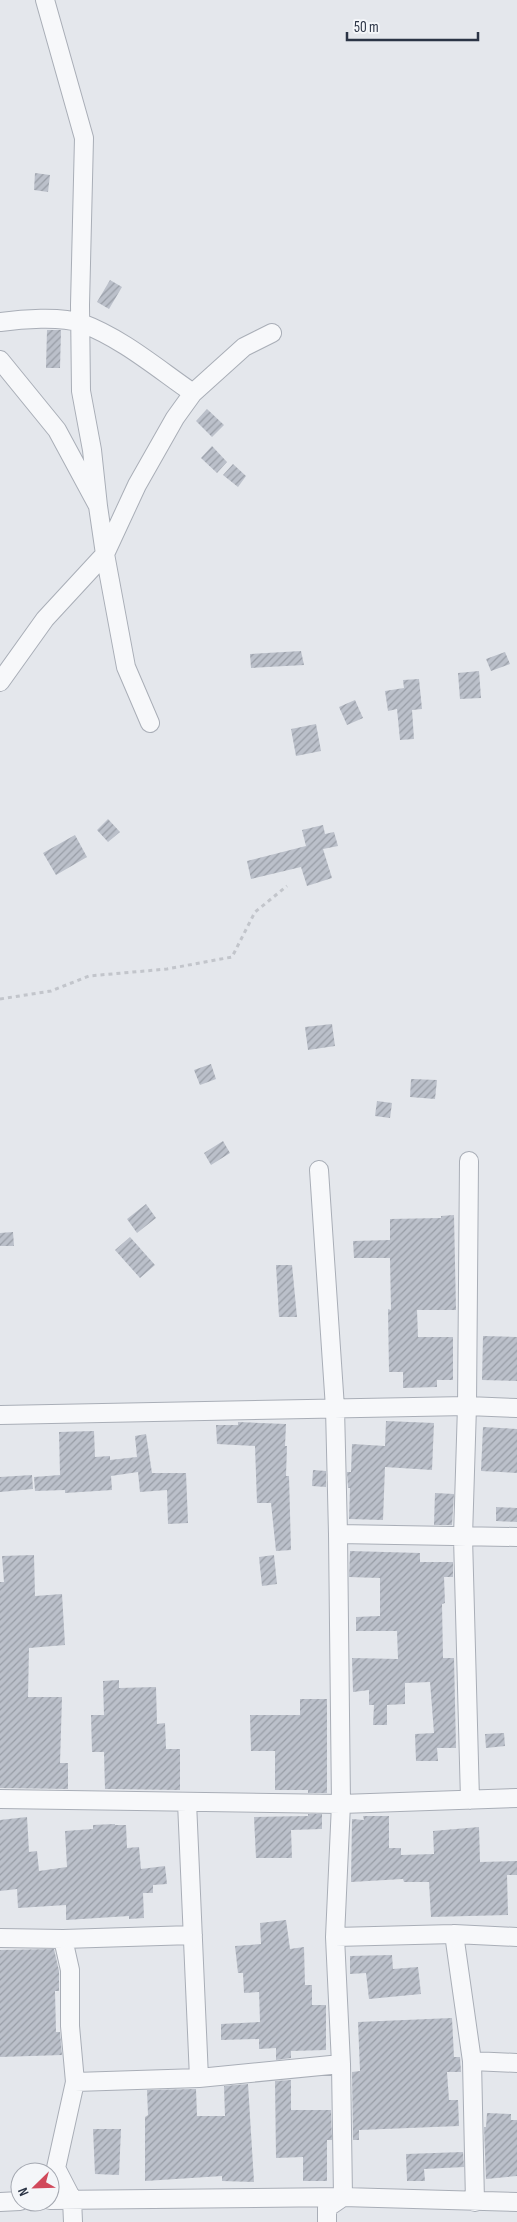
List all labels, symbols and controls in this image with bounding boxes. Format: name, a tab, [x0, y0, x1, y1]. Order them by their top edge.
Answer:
scale bar	[347, 10, 478, 42]
text: 50 m	[354, 18, 379, 37]
north arrow	[10, 2162, 60, 2212]
text: N	[14, 2185, 33, 2199]

